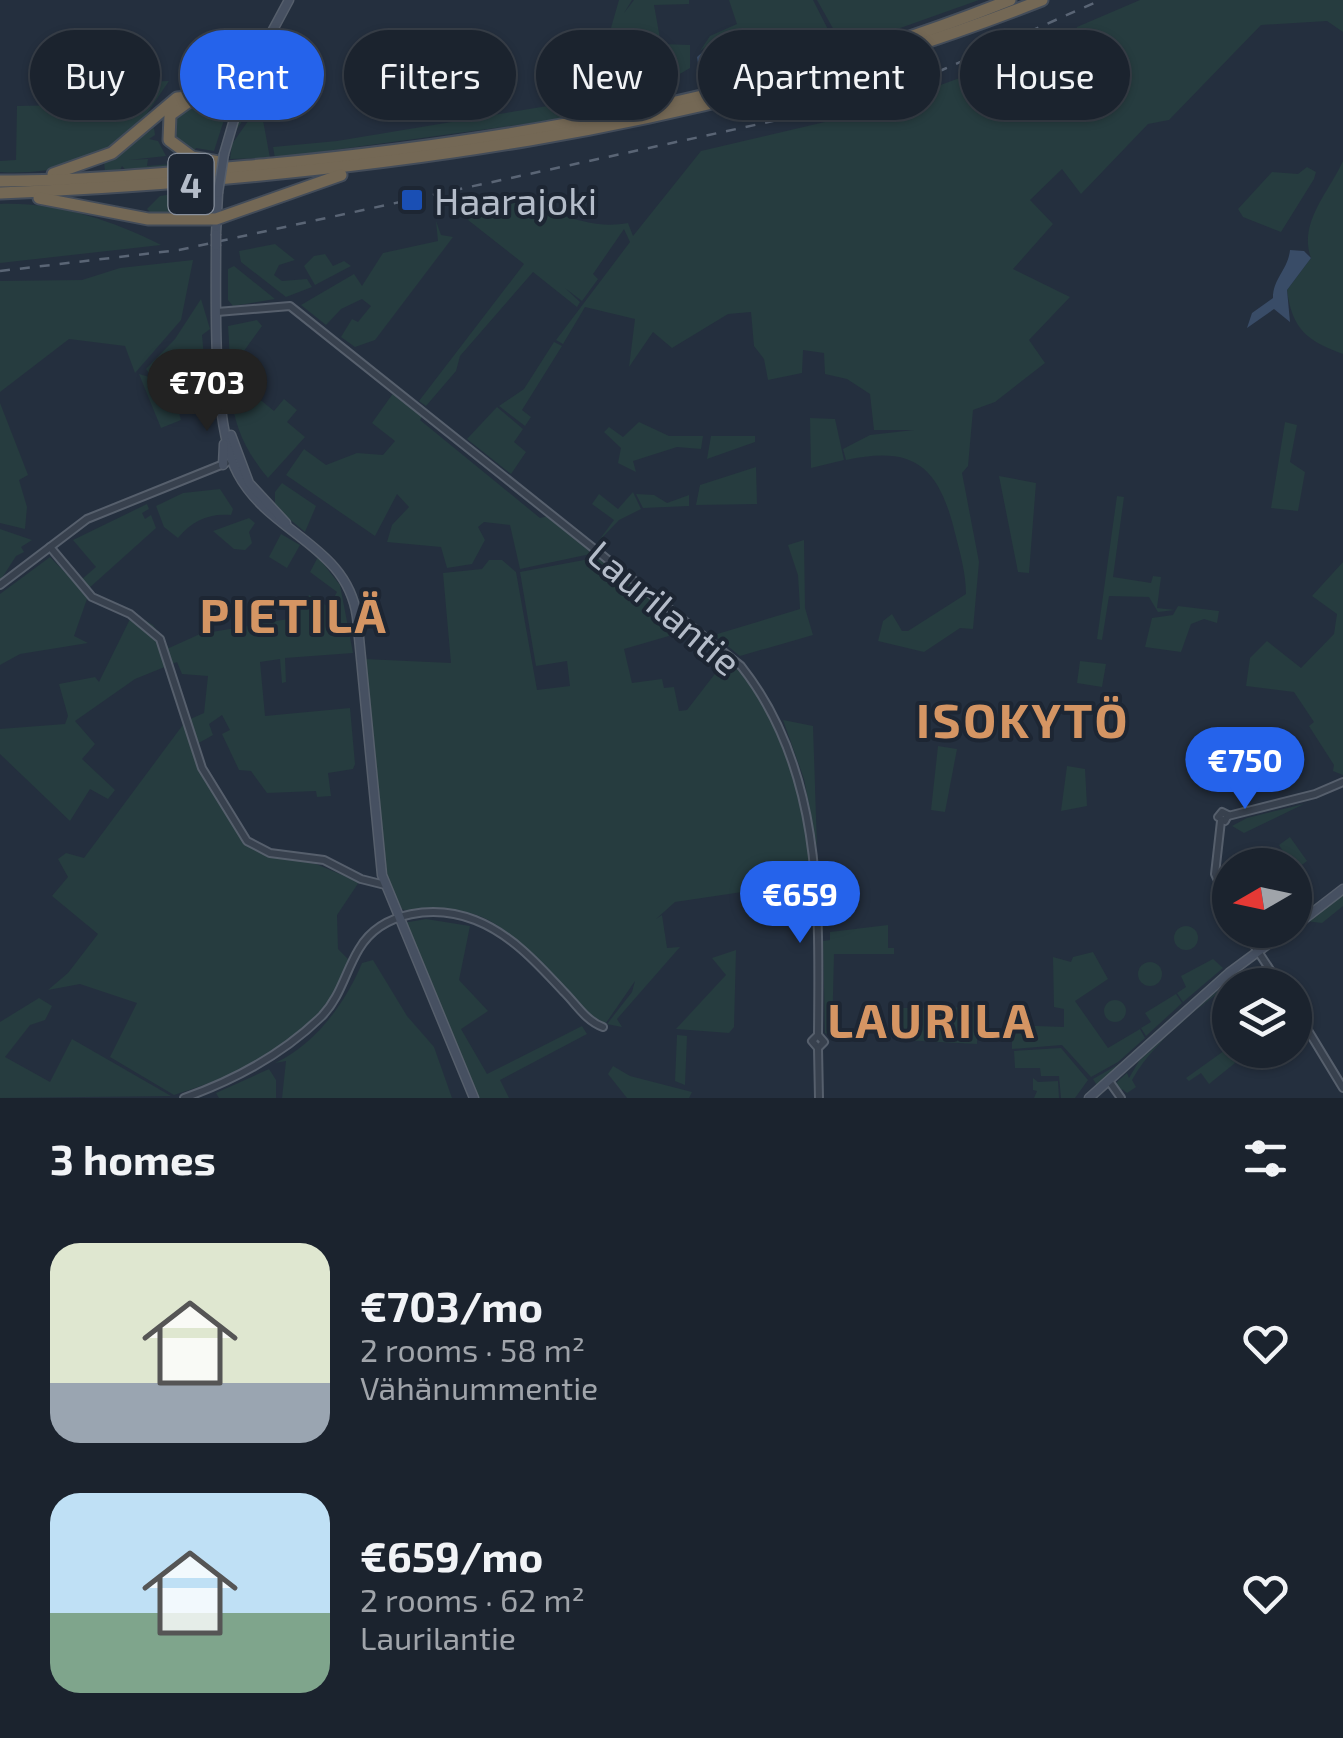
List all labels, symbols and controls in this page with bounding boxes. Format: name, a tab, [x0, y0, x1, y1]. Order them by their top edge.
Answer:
chip: Buy	[30, 30, 160, 120]
chip: Rent	[180, 30, 324, 120]
chip: Filters	[344, 30, 516, 120]
chip: New	[536, 30, 678, 120]
chip: Apartment	[698, 30, 940, 120]
chip: House	[960, 30, 1130, 120]
road number: 4	[168, 154, 214, 214]
place label: Haarajoki	[434, 177, 597, 223]
marker: Haarajoki	[399, 187, 425, 213]
pin: €703	[148, 349, 266, 434]
text: €703	[169, 362, 245, 400]
street label: Laurilantie	[579, 530, 751, 684]
district label: PIETILÄ	[200, 585, 388, 643]
district label: ISOKYTÖ	[916, 690, 1130, 748]
pin: €750	[1186, 727, 1304, 812]
text: €750	[1207, 740, 1283, 778]
north arrow	[1212, 848, 1312, 948]
map controls	[1212, 848, 1312, 1068]
pin: €659	[741, 861, 859, 946]
text: €659	[762, 874, 838, 912]
button: layers	[1212, 968, 1312, 1068]
district label: LAURILA	[827, 990, 1037, 1048]
icon: filters	[1238, 1131, 1293, 1186]
text: 3 homes	[50, 1133, 216, 1183]
text: €703/mo	[360, 1280, 543, 1330]
icon: home	[130, 1283, 250, 1403]
icon: heart	[1238, 1316, 1293, 1371]
text: 2 rooms · 58 m²	[360, 1330, 585, 1368]
text: Vähänummentie	[360, 1368, 598, 1406]
text: €659/mo	[360, 1530, 543, 1580]
icon: home	[130, 1533, 250, 1653]
icon: heart	[1238, 1566, 1293, 1621]
text: 2 rooms · 62 m²	[360, 1580, 585, 1618]
text: Laurilantie	[360, 1618, 516, 1656]

